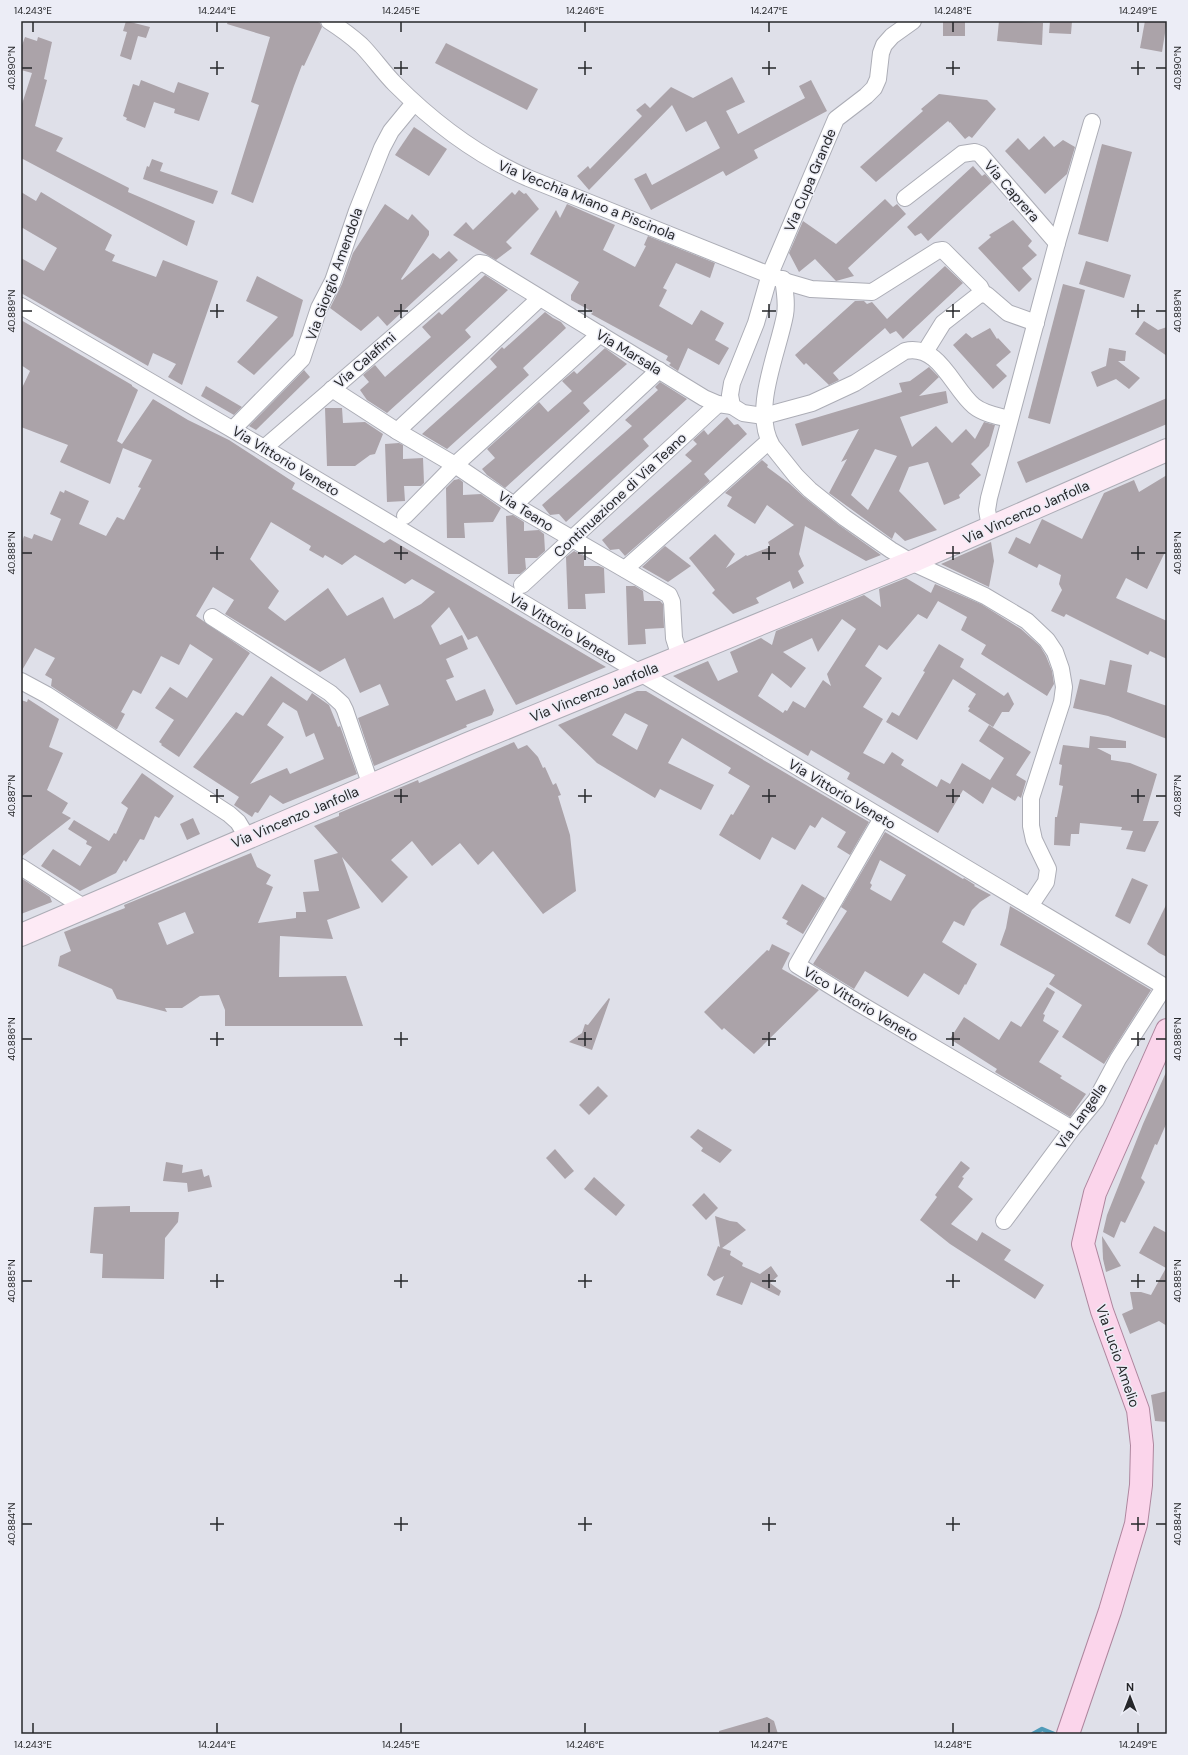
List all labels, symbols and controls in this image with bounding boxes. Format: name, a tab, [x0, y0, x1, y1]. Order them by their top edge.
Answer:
text: 14.243°E	[14, 4, 52, 17]
text: 14.244°E	[198, 4, 236, 17]
text: 14.245°E	[382, 4, 420, 17]
text: 14.246°E	[566, 4, 604, 17]
text: 14.247°E	[750, 4, 788, 17]
text: 14.248°E	[934, 4, 972, 17]
text: 14.249°E	[1119, 4, 1157, 17]
text: 40.890°N	[5, 46, 18, 90]
text: 40.890°N	[1171, 46, 1184, 90]
street label: Via Cupa Grande	[780, 126, 840, 234]
street label: Via Vecchia Miano a Piscinola	[495, 156, 679, 244]
street label: Via Caprera	[980, 156, 1044, 226]
street label: Via Giorgio Amendola	[302, 205, 366, 343]
text: 40.889°N	[5, 289, 18, 332]
text: 40.889°N	[1171, 289, 1184, 332]
street label: Via Marsala	[593, 325, 665, 379]
street label: Via Calafimi	[330, 328, 400, 392]
street label: Via Vittorio Veneto	[229, 422, 343, 500]
street label: Continuazione di Via Teano	[550, 429, 690, 561]
street label: Via Vincenzo Janfolla	[960, 476, 1092, 548]
street label: Via Teano	[495, 487, 557, 535]
text: 40.888°N	[5, 531, 18, 575]
text: 40.888°N	[1171, 531, 1184, 575]
street label: Via Vittorio Veneto	[506, 589, 620, 667]
street label: Via Vincenzo Janfolla	[527, 658, 661, 726]
street label: Via Vittorio Veneto	[785, 755, 899, 833]
text: 40.887°N	[5, 775, 18, 817]
text: 40.887°N	[1171, 775, 1184, 817]
street label: Via Vincenzo Janfolla	[229, 782, 361, 852]
street label: Vico Vittorio Veneto	[800, 963, 922, 1045]
text: 40.886°N	[5, 1017, 18, 1061]
text: 40.886°N	[1171, 1017, 1184, 1061]
street label: Via Langella	[1052, 1080, 1110, 1152]
text: 40.885°N	[5, 1259, 18, 1303]
text: 40.885°N	[1171, 1259, 1184, 1303]
street label: Via Lucio Amelio	[1092, 1302, 1144, 1410]
text: 40.884°N	[5, 1502, 18, 1546]
text: 40.884°N	[1171, 1502, 1184, 1546]
north arrow	[1110, 1677, 1150, 1717]
text: N	[1126, 1680, 1134, 1694]
text: 14.243°E	[14, 1738, 52, 1751]
text: 14.244°E	[198, 1738, 236, 1751]
text: 14.245°E	[382, 1738, 420, 1751]
text: 14.246°E	[566, 1738, 604, 1751]
text: 14.247°E	[750, 1738, 788, 1751]
text: 14.248°E	[934, 1738, 972, 1751]
text: 14.249°E	[1119, 1738, 1157, 1751]

